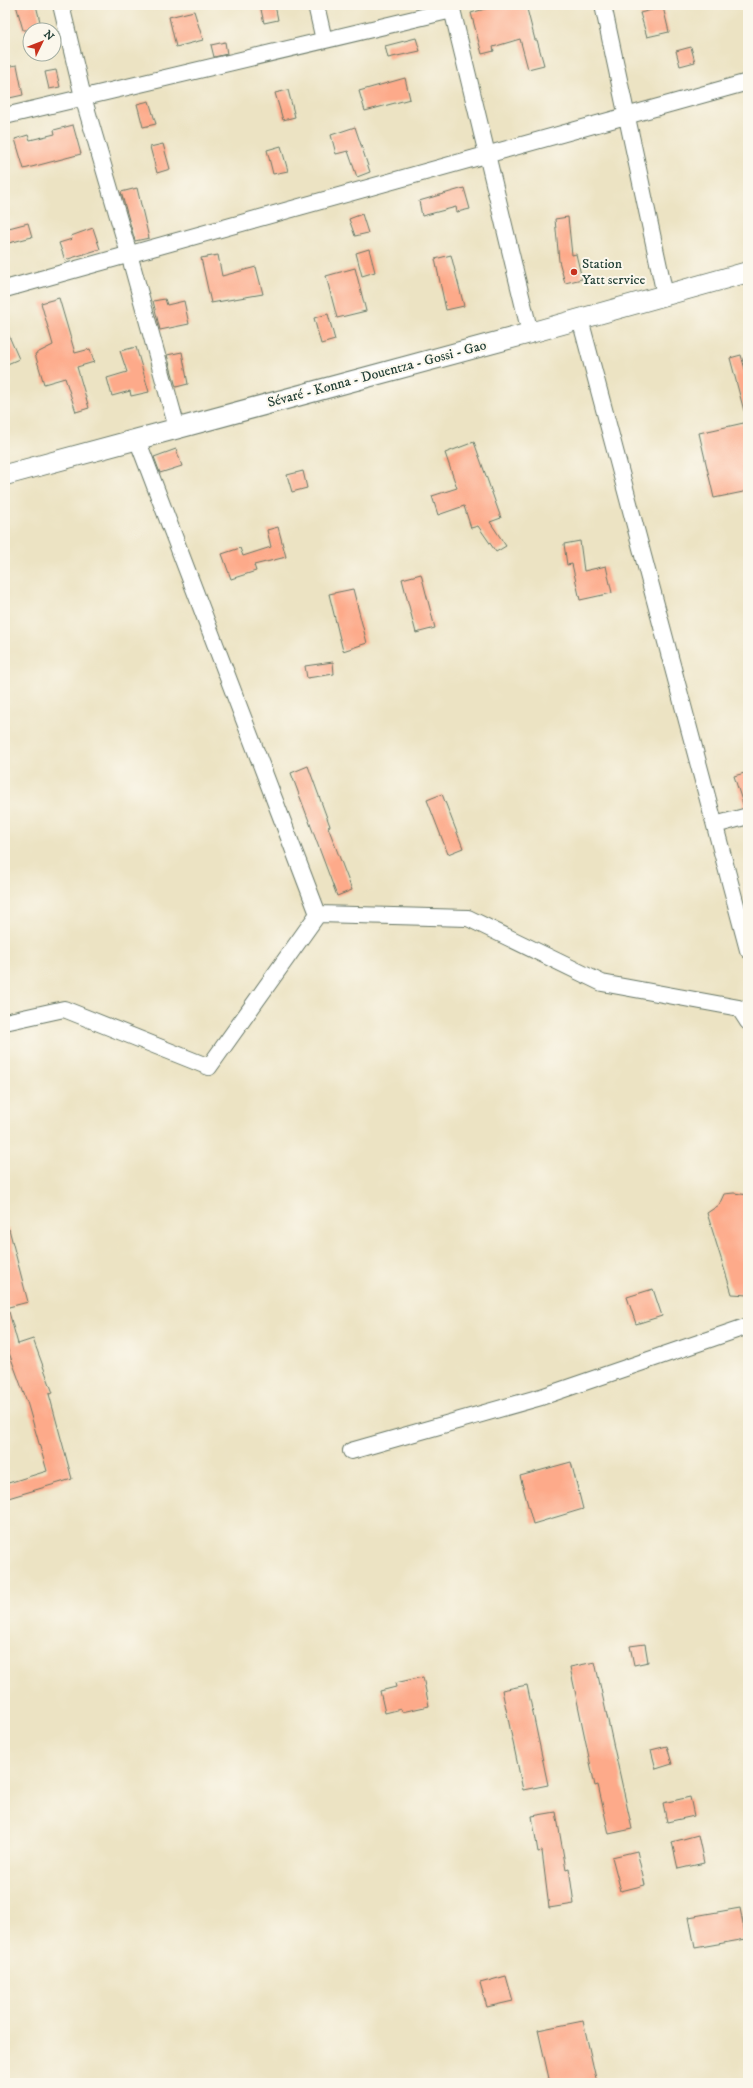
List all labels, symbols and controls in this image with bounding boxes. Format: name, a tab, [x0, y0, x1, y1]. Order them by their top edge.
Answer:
north arrow	[22, 22, 62, 62]
text: N	[40, 28, 57, 44]
place label: Station Yatt service	[582, 255, 646, 289]
marker: Station Yatt service	[569, 267, 579, 277]
street label: Sévaré - Konna - Douentza - Gossi - Gao	[266, 336, 489, 412]

